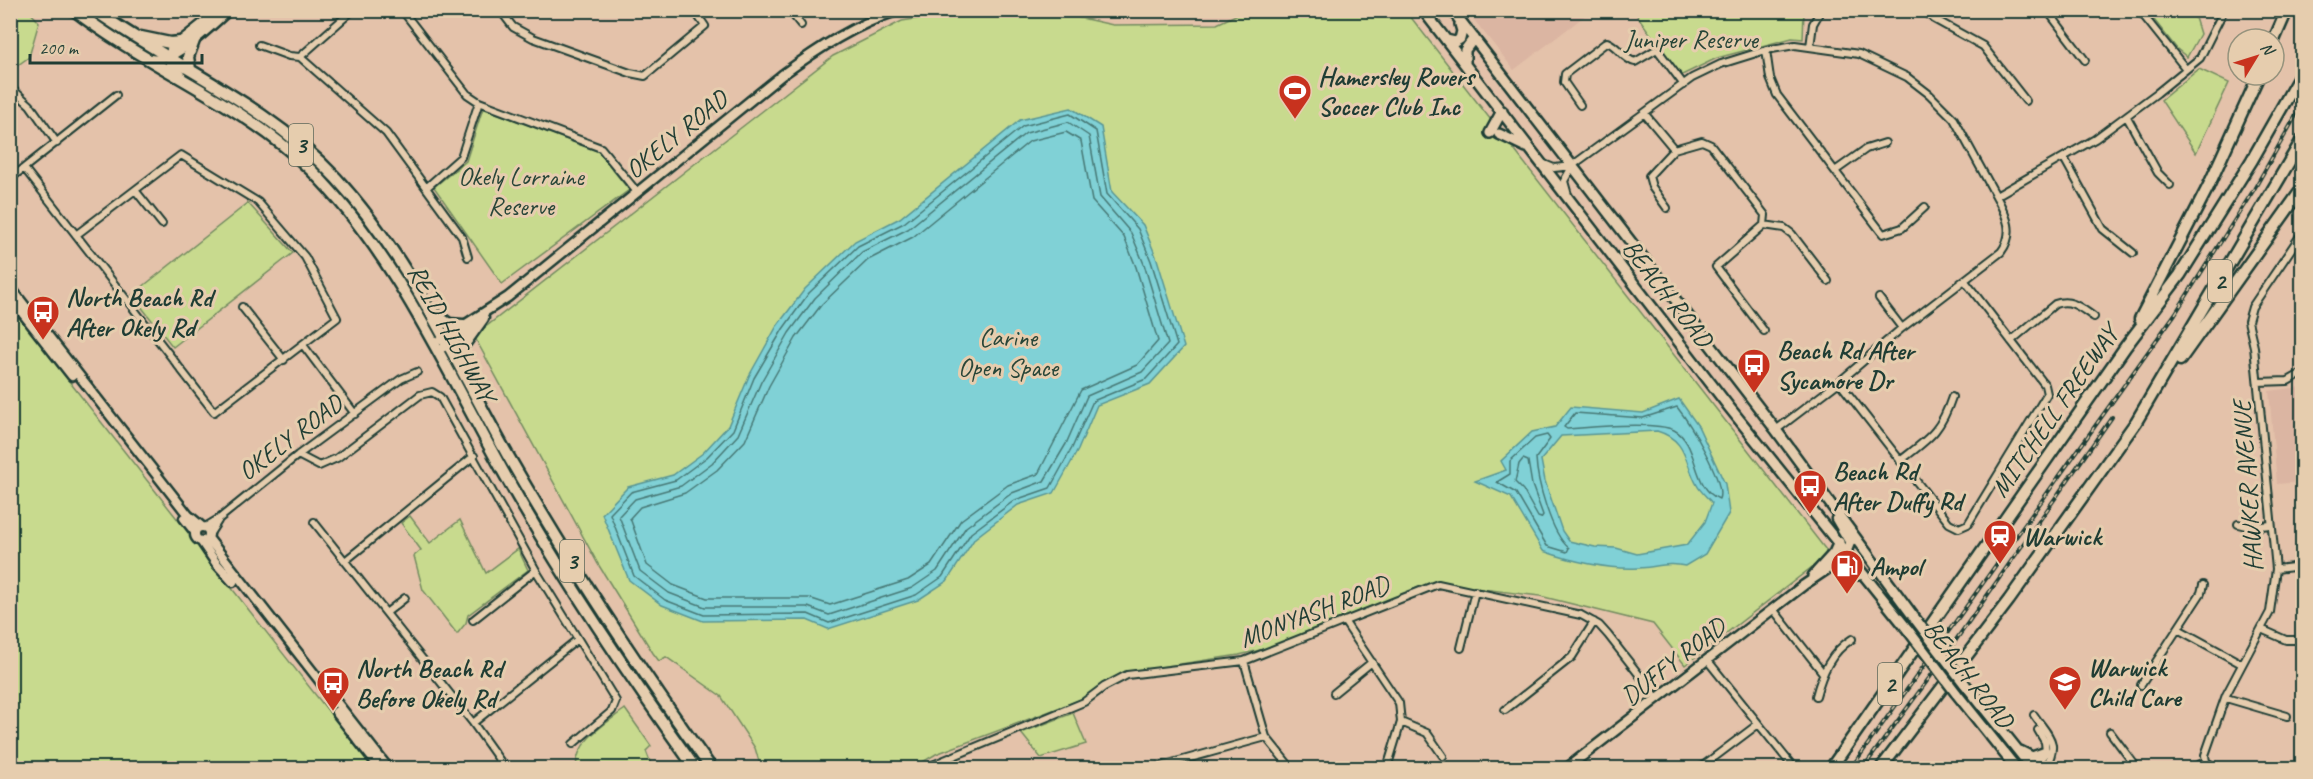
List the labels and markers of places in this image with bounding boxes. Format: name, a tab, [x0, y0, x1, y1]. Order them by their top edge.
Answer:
place label: Hamersley Rovers Soccer Club Inc	[1318, 60, 1477, 123]
sports icon: Hamersley Rovers Soccer Club Inc	[1277, 73, 1313, 120]
place label: North Beach Rd After Okely Rd	[66, 281, 217, 344]
bus stop icon: North Beach Rd After Okely Rd	[25, 294, 61, 341]
place label: Beach Rd After Sycamore Dr	[1777, 334, 1917, 397]
bus stop icon: Beach Rd After Sycamore Dr	[1736, 347, 1772, 394]
place label: Beach Rd After Duffy Rd	[1833, 455, 1967, 518]
bus stop icon: Beach Rd After Duffy Rd	[1792, 468, 1828, 515]
station icon: Warwick	[1982, 518, 2018, 565]
place label: Warwick	[2023, 520, 2103, 553]
fuel station icon: Ampol	[1829, 548, 1865, 595]
place label: Ampol	[1870, 550, 1927, 583]
place label: Warwick Child Care	[2088, 651, 2183, 714]
place label: North Beach Rd Before Okely Rd	[356, 652, 507, 715]
school or university icon: Warwick Child Care	[2047, 664, 2083, 711]
bus stop icon: North Beach Rd Before Okely Rd	[315, 665, 351, 712]

